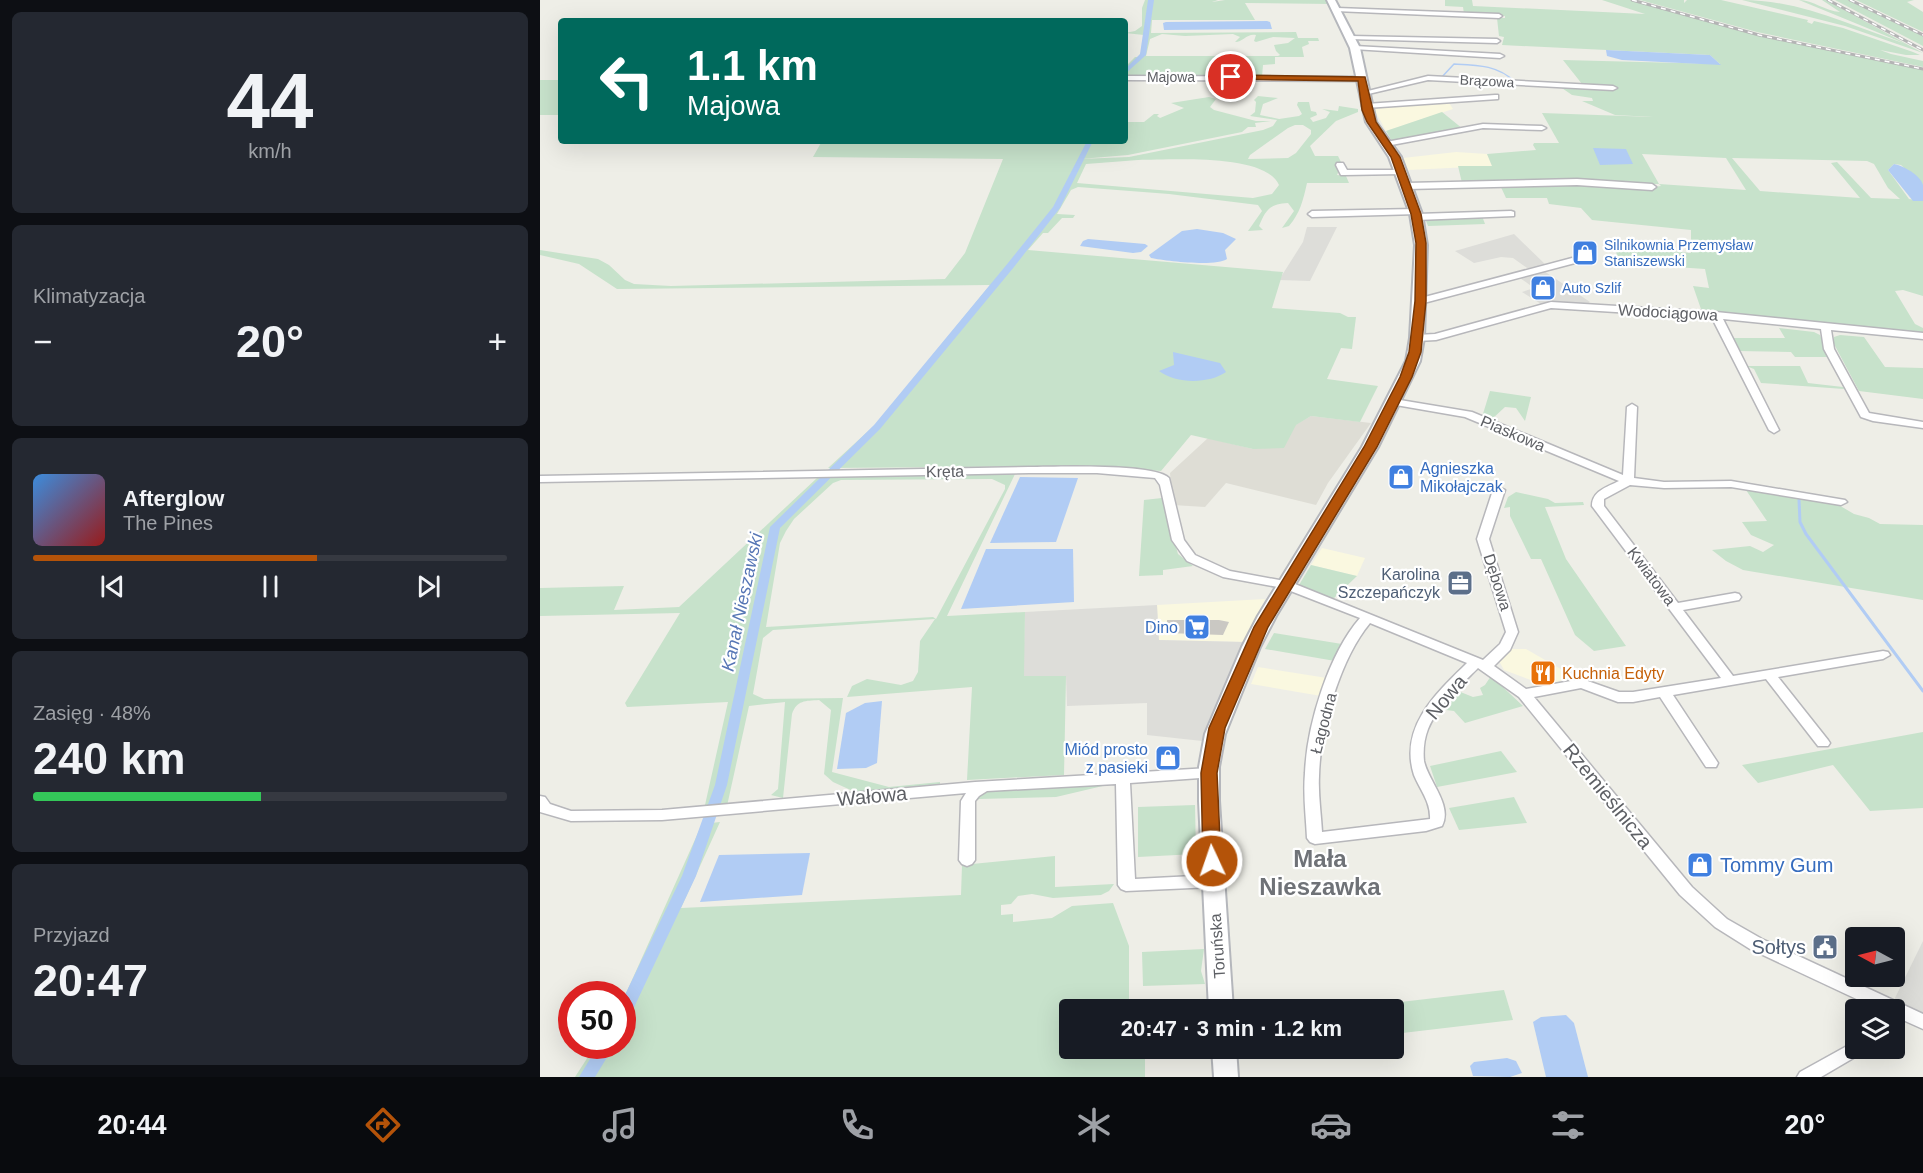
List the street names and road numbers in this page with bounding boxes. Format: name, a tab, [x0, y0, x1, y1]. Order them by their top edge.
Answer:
street label: Majowa	[1147, 69, 1195, 85]
street label: Brązowa	[1459, 72, 1515, 90]
street label: Wodociągowa	[1617, 301, 1719, 324]
street label: Piaskowa	[1478, 412, 1548, 455]
street label: Kręta	[926, 463, 964, 480]
street label: Kwiatowa	[1624, 544, 1679, 609]
street label: Dębowa	[1480, 552, 1515, 613]
street label: Nowa	[1421, 670, 1471, 724]
street label: Łagodna	[1307, 691, 1340, 755]
street label: Rzemieślnicza	[1559, 739, 1658, 854]
street label: Wałowa	[836, 782, 909, 810]
street label: Toruńska	[1207, 913, 1228, 979]

